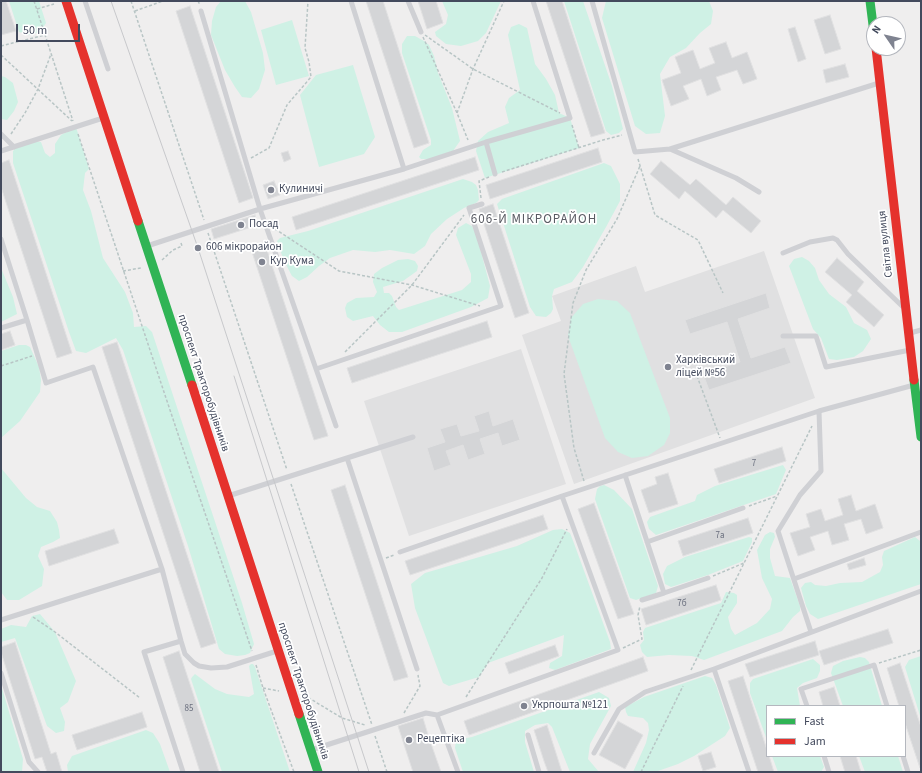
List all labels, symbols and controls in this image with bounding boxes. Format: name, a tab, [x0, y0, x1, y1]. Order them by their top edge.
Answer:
scale bar	[18, 16, 82, 42]
north arrow	[866, 16, 906, 56]
text: 50 m	[23, 22, 47, 39]
text: N	[868, 22, 885, 37]
place label: Кулиничі	[279, 183, 323, 197]
marker: Кулиничі	[266, 185, 276, 195]
street label: Світла вулиця	[876, 210, 896, 278]
district label: 606-Й МІКРОРАЙОН	[471, 212, 597, 228]
place label: Посад	[249, 218, 278, 232]
marker: Посад	[236, 220, 246, 230]
place label: 606 мікрорайон	[206, 241, 282, 255]
marker: 606 мікрорайон	[193, 243, 203, 253]
place label: Кур Кума	[270, 255, 313, 269]
marker: Кур Кума	[257, 257, 267, 267]
street label: проспект Тракторобудівників	[175, 313, 231, 453]
place label: Харківський ліцей №56	[676, 354, 735, 380]
marker: Харківський ліцей №56	[663, 362, 673, 372]
house number: 7	[752, 459, 756, 469]
house number: 7а	[715, 531, 725, 541]
house number: 7б	[677, 599, 687, 609]
street label: проспект Тракторобудівників	[275, 621, 331, 761]
place label: Укрпошта №121	[532, 699, 608, 713]
marker: Укрпошта №121	[519, 701, 529, 711]
house number: 85	[185, 704, 193, 714]
legend	[766, 705, 906, 757]
text: Fast	[804, 713, 824, 730]
place label: Рецептіка	[417, 733, 465, 747]
text: Jam	[804, 733, 826, 750]
marker: Рецептіка	[404, 735, 414, 745]

